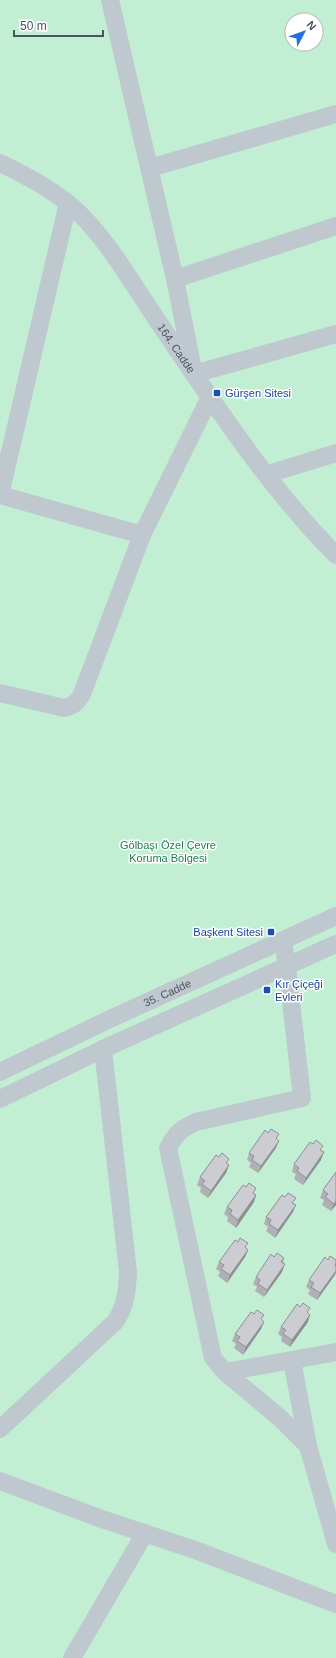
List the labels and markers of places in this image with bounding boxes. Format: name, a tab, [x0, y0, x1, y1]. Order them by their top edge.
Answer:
place label: Gürşen Sitesi	[225, 387, 291, 399]
marker: Gürşen Sitesi	[212, 388, 222, 398]
place label: Başkent Sitesi	[193, 926, 263, 938]
marker: Başkent Sitesi	[266, 927, 276, 937]
place label: Kır Çiçeği Evleri	[275, 978, 323, 1003]
marker: Kır Çiçeği Evleri	[262, 985, 272, 995]

